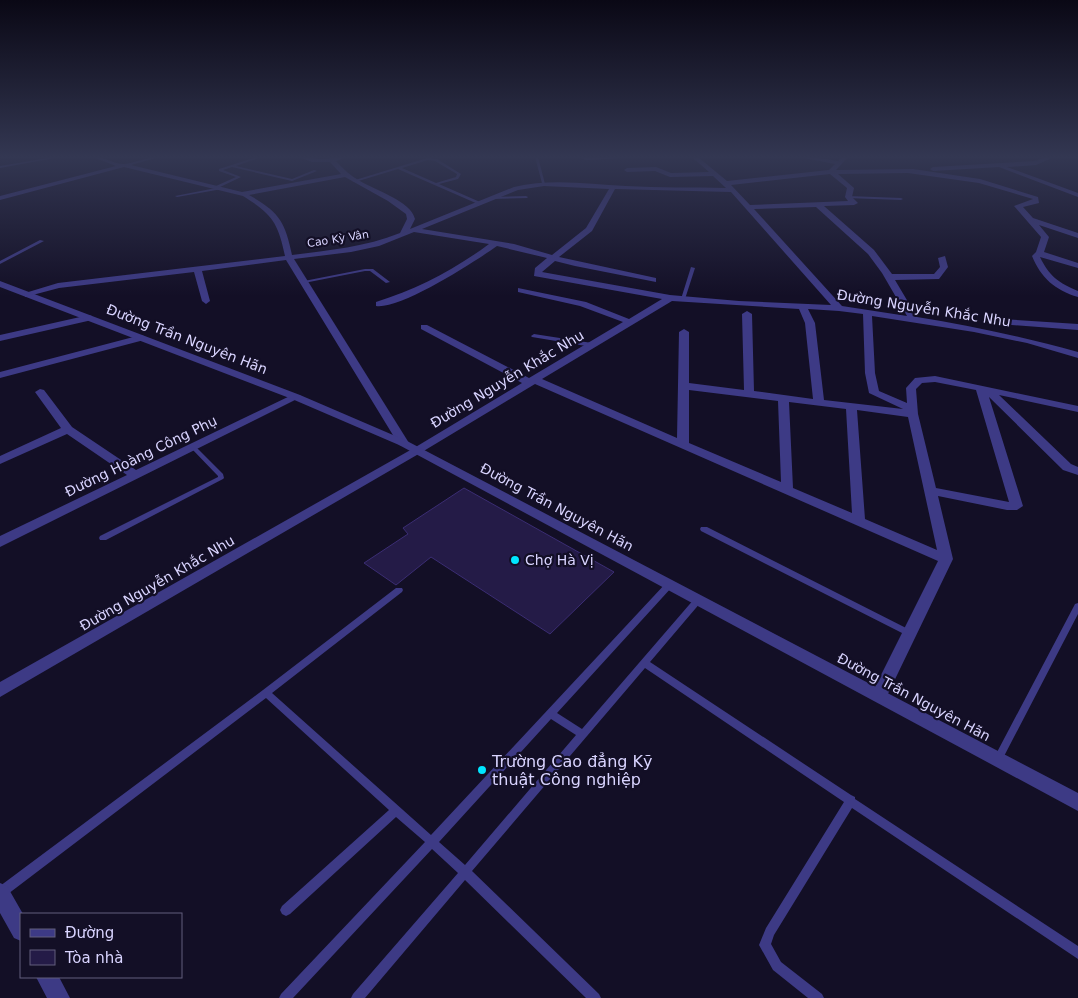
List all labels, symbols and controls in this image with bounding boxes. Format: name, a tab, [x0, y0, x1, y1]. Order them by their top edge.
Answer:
street label: Cao Kỳ Vân	[306, 228, 370, 250]
street label: Đường Nguyễn Khắc Nhu	[836, 286, 1012, 330]
street label: Đường Trần Nguyên Hãn	[104, 301, 270, 377]
street label: Đường Nguyễn Khắc Nhu	[427, 327, 587, 431]
street label: Đường Hoàng Công Phụ	[62, 412, 220, 500]
street label: Đường Trần Nguyên Hãn	[478, 460, 636, 554]
street label: Đường Nguyễn Khắc Nhu	[77, 532, 237, 634]
place label: Chợ Hà Vị	[525, 552, 594, 568]
marker: Chợ Hà Vị	[509, 554, 521, 566]
street label: Đường Trần Nguyên Hãn	[835, 650, 993, 744]
place label: Trường Cao đẳng Kỹ thuật Công nghiệp	[491, 752, 652, 789]
marker: Trường Cao đẳng Kỹ thuật Công nghiệp	[476, 764, 488, 776]
legend	[20, 913, 182, 978]
text: Đường	[65, 924, 114, 942]
text: Tòa nhà	[64, 949, 124, 967]

